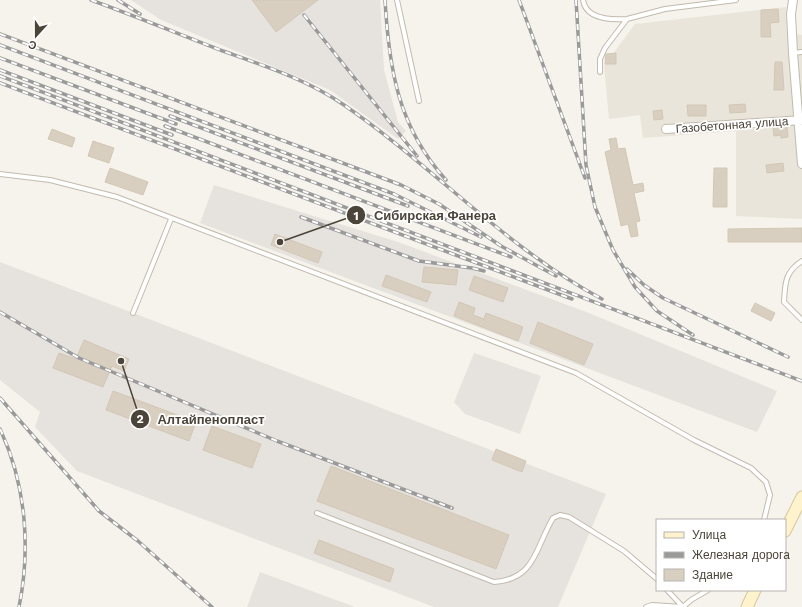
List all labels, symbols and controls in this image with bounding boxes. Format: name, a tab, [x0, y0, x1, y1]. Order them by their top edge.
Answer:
north arrow	[16, 16, 56, 56]
text: С	[27, 37, 39, 52]
street label: Газобетонная улица	[675, 114, 789, 136]
callout: Сибирская Фанера	[346, 203, 504, 228]
text: Сибирская Фанера	[374, 208, 497, 223]
text: 1	[353, 209, 359, 223]
callout: Алтайпенопласт	[130, 407, 273, 432]
text: 2	[136, 412, 144, 426]
text: Алтайпенопласт	[157, 412, 265, 427]
legend	[656, 519, 786, 591]
text: Улица	[692, 528, 726, 542]
text: Железная дорога	[692, 548, 790, 562]
text: Здание	[692, 568, 733, 582]

